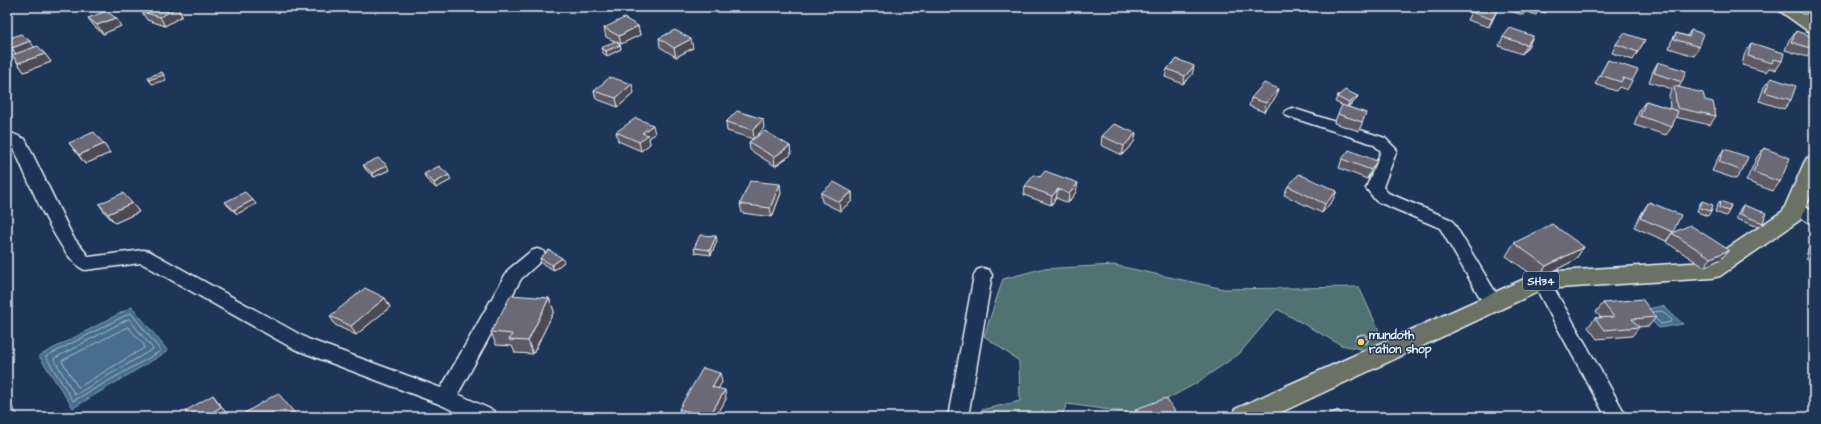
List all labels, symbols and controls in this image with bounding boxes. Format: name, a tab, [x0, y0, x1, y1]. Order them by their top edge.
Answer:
road number: SH34	[1523, 272, 1559, 290]
place label: mundoth ration shop	[1369, 327, 1432, 359]
marker: mundoth ration shop	[1356, 337, 1366, 347]

